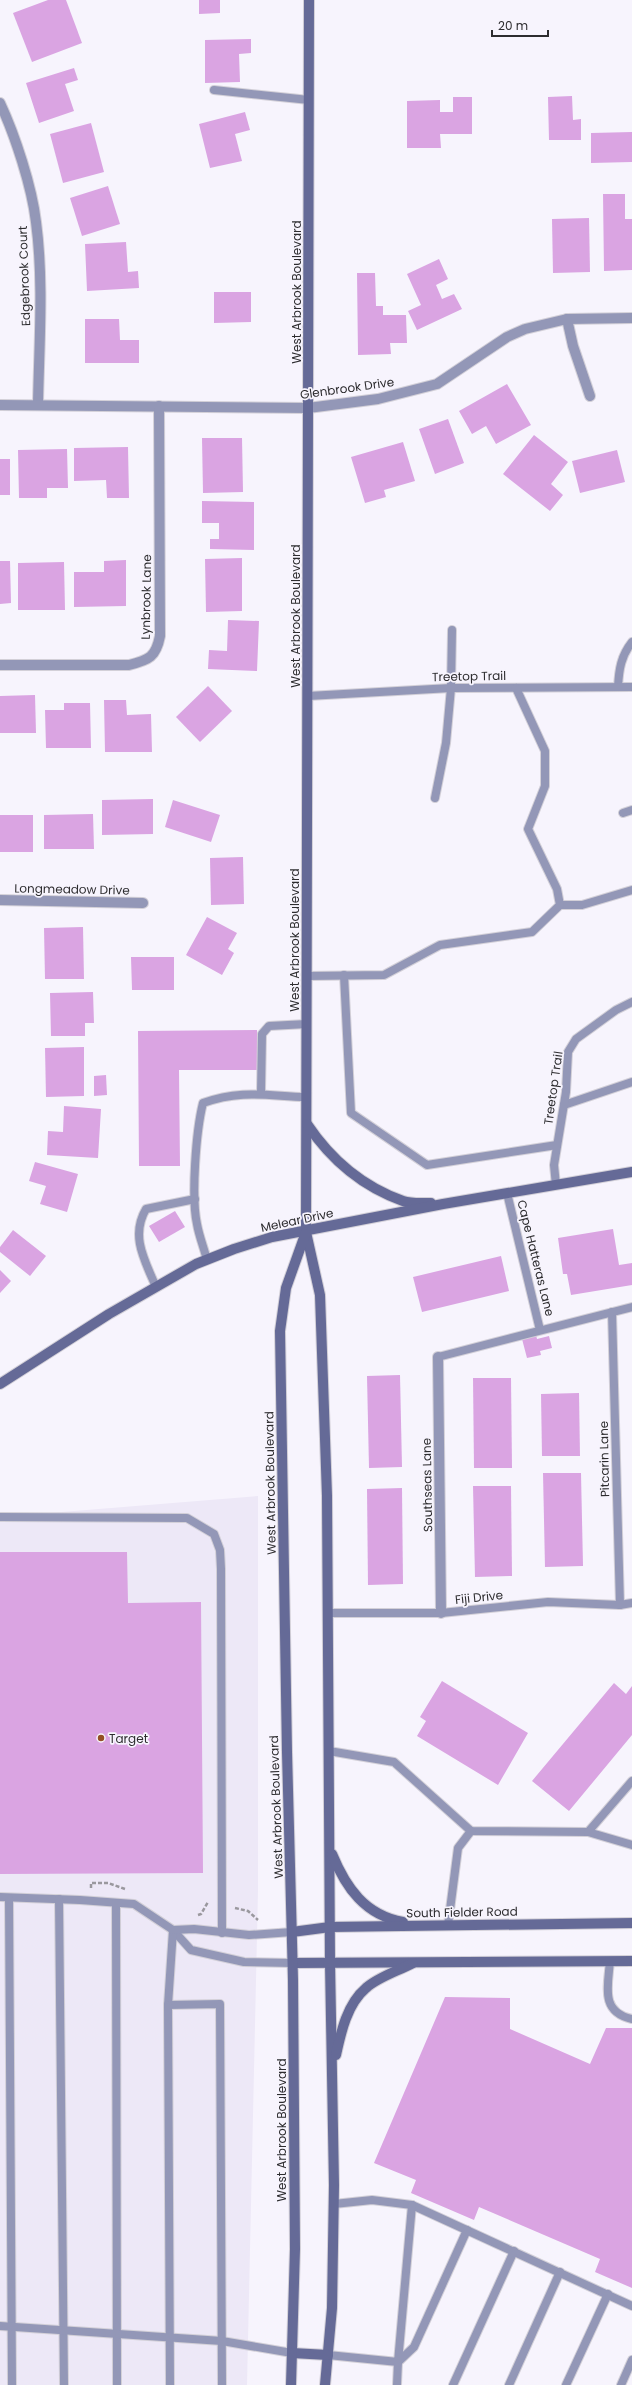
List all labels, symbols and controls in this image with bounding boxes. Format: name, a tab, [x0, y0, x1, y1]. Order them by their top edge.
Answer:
scale bar	[492, 12, 548, 38]
text: 20 m	[498, 17, 528, 34]
street label: West Arbrook Boulevard	[288, 220, 305, 364]
street label: Edgebrook Court	[14, 225, 34, 327]
street label: Glenbrook Drive	[299, 373, 395, 403]
street label: West Arbrook Boulevard	[287, 544, 304, 688]
street label: Lynbrook Lane	[137, 554, 155, 640]
street label: Treetop Trail	[432, 667, 506, 685]
street label: West Arbrook Boulevard	[286, 868, 303, 1012]
street label: Longmeadow Drive	[14, 879, 130, 899]
street label: Treetop Trail	[539, 1050, 567, 1126]
street label: Cape Hatteras Lane	[513, 1198, 559, 1318]
street label: Melear Drive	[259, 1204, 335, 1236]
street label: West Arbrook Boulevard	[260, 1411, 280, 1555]
street label: Pitcarin Lane	[595, 1421, 613, 1497]
street label: Southseas Lane	[418, 1438, 436, 1532]
street label: Fiji Drive	[454, 1586, 504, 1608]
place label: Target	[109, 1730, 148, 1747]
marker: Target	[96, 1733, 106, 1743]
street label: West Arbrook Boulevard	[265, 1735, 287, 1879]
street label: South Fielder Road	[406, 1903, 518, 1921]
street label: West Arbrook Boulevard	[273, 2058, 290, 2202]

